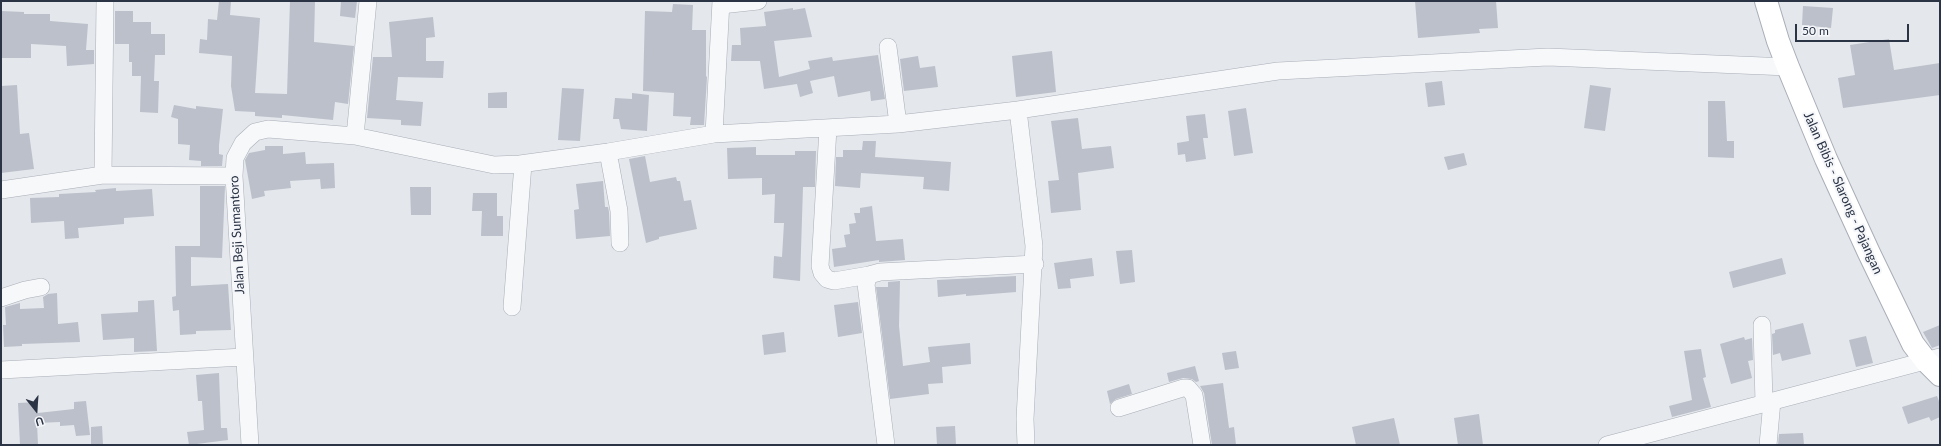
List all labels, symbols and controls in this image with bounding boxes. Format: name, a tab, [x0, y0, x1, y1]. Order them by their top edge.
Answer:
scale bar	[1797, 16, 1911, 42]
text: 50 m	[1802, 23, 1829, 38]
street label: Jalan Bibis - Slarong - Pajangan	[1800, 109, 1886, 277]
street label: Jalan Beji Sumantoro	[226, 175, 248, 295]
north arrow	[16, 390, 56, 430]
text: U	[34, 415, 45, 429]

